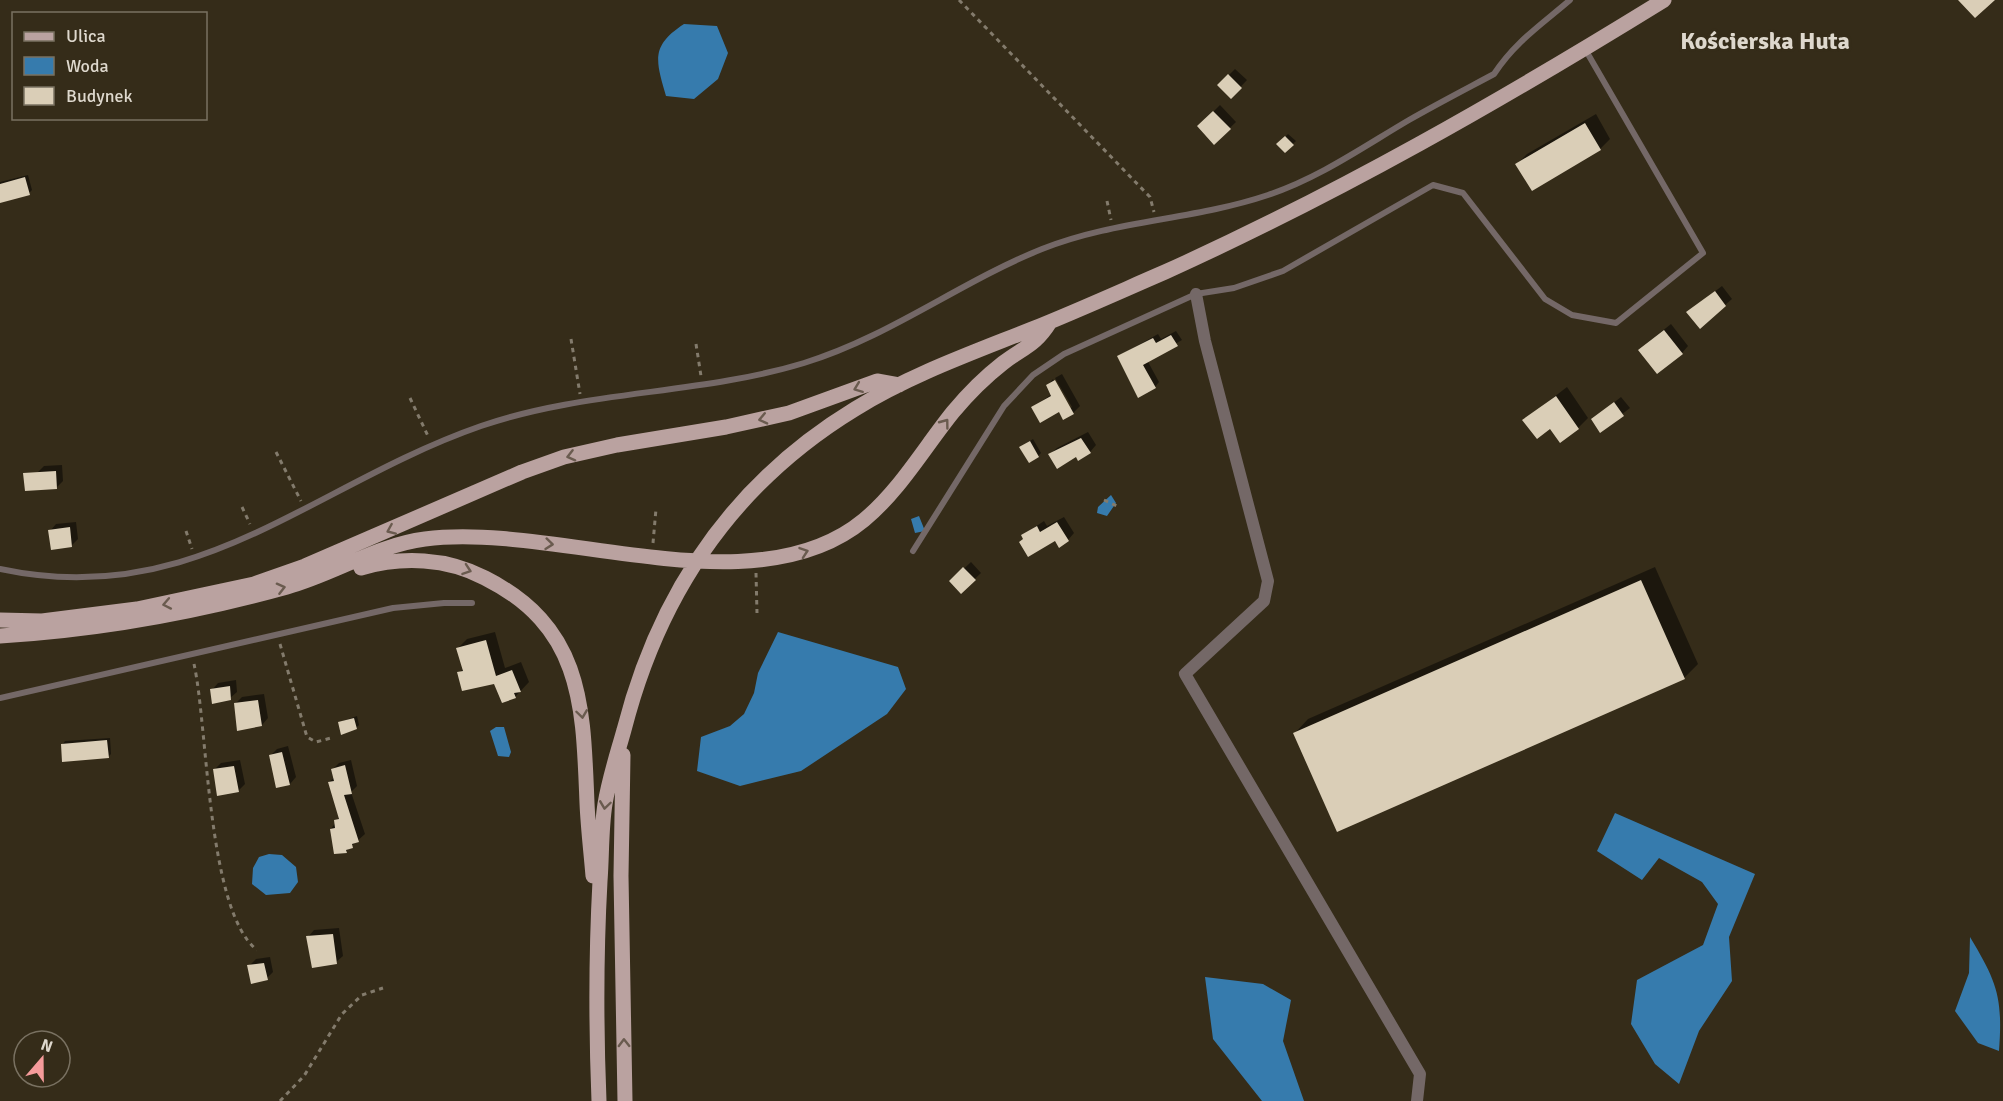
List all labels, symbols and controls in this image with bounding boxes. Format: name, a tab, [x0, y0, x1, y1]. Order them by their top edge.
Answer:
legend	[12, 12, 207, 120]
text: Ulica	[66, 25, 106, 47]
district label: Kościerska Huta	[1680, 26, 1850, 56]
text: Woda	[66, 55, 109, 77]
text: Budynek	[66, 85, 133, 107]
one-way arrow	[853, 381, 864, 393]
one-way arrow	[758, 412, 768, 425]
one-way arrow	[937, 419, 948, 430]
one-way arrow	[566, 448, 576, 461]
one-way arrow	[386, 523, 397, 535]
one-way arrow	[544, 537, 553, 550]
one-way arrow	[798, 547, 808, 559]
one-way arrow	[461, 563, 472, 575]
one-way arrow	[276, 583, 286, 596]
one-way arrow	[162, 597, 172, 610]
one-way arrow	[576, 709, 588, 719]
one-way arrow	[600, 801, 612, 810]
north arrow	[12, 1029, 72, 1089]
text: N	[38, 1035, 55, 1057]
one-way arrow	[618, 1038, 630, 1047]

